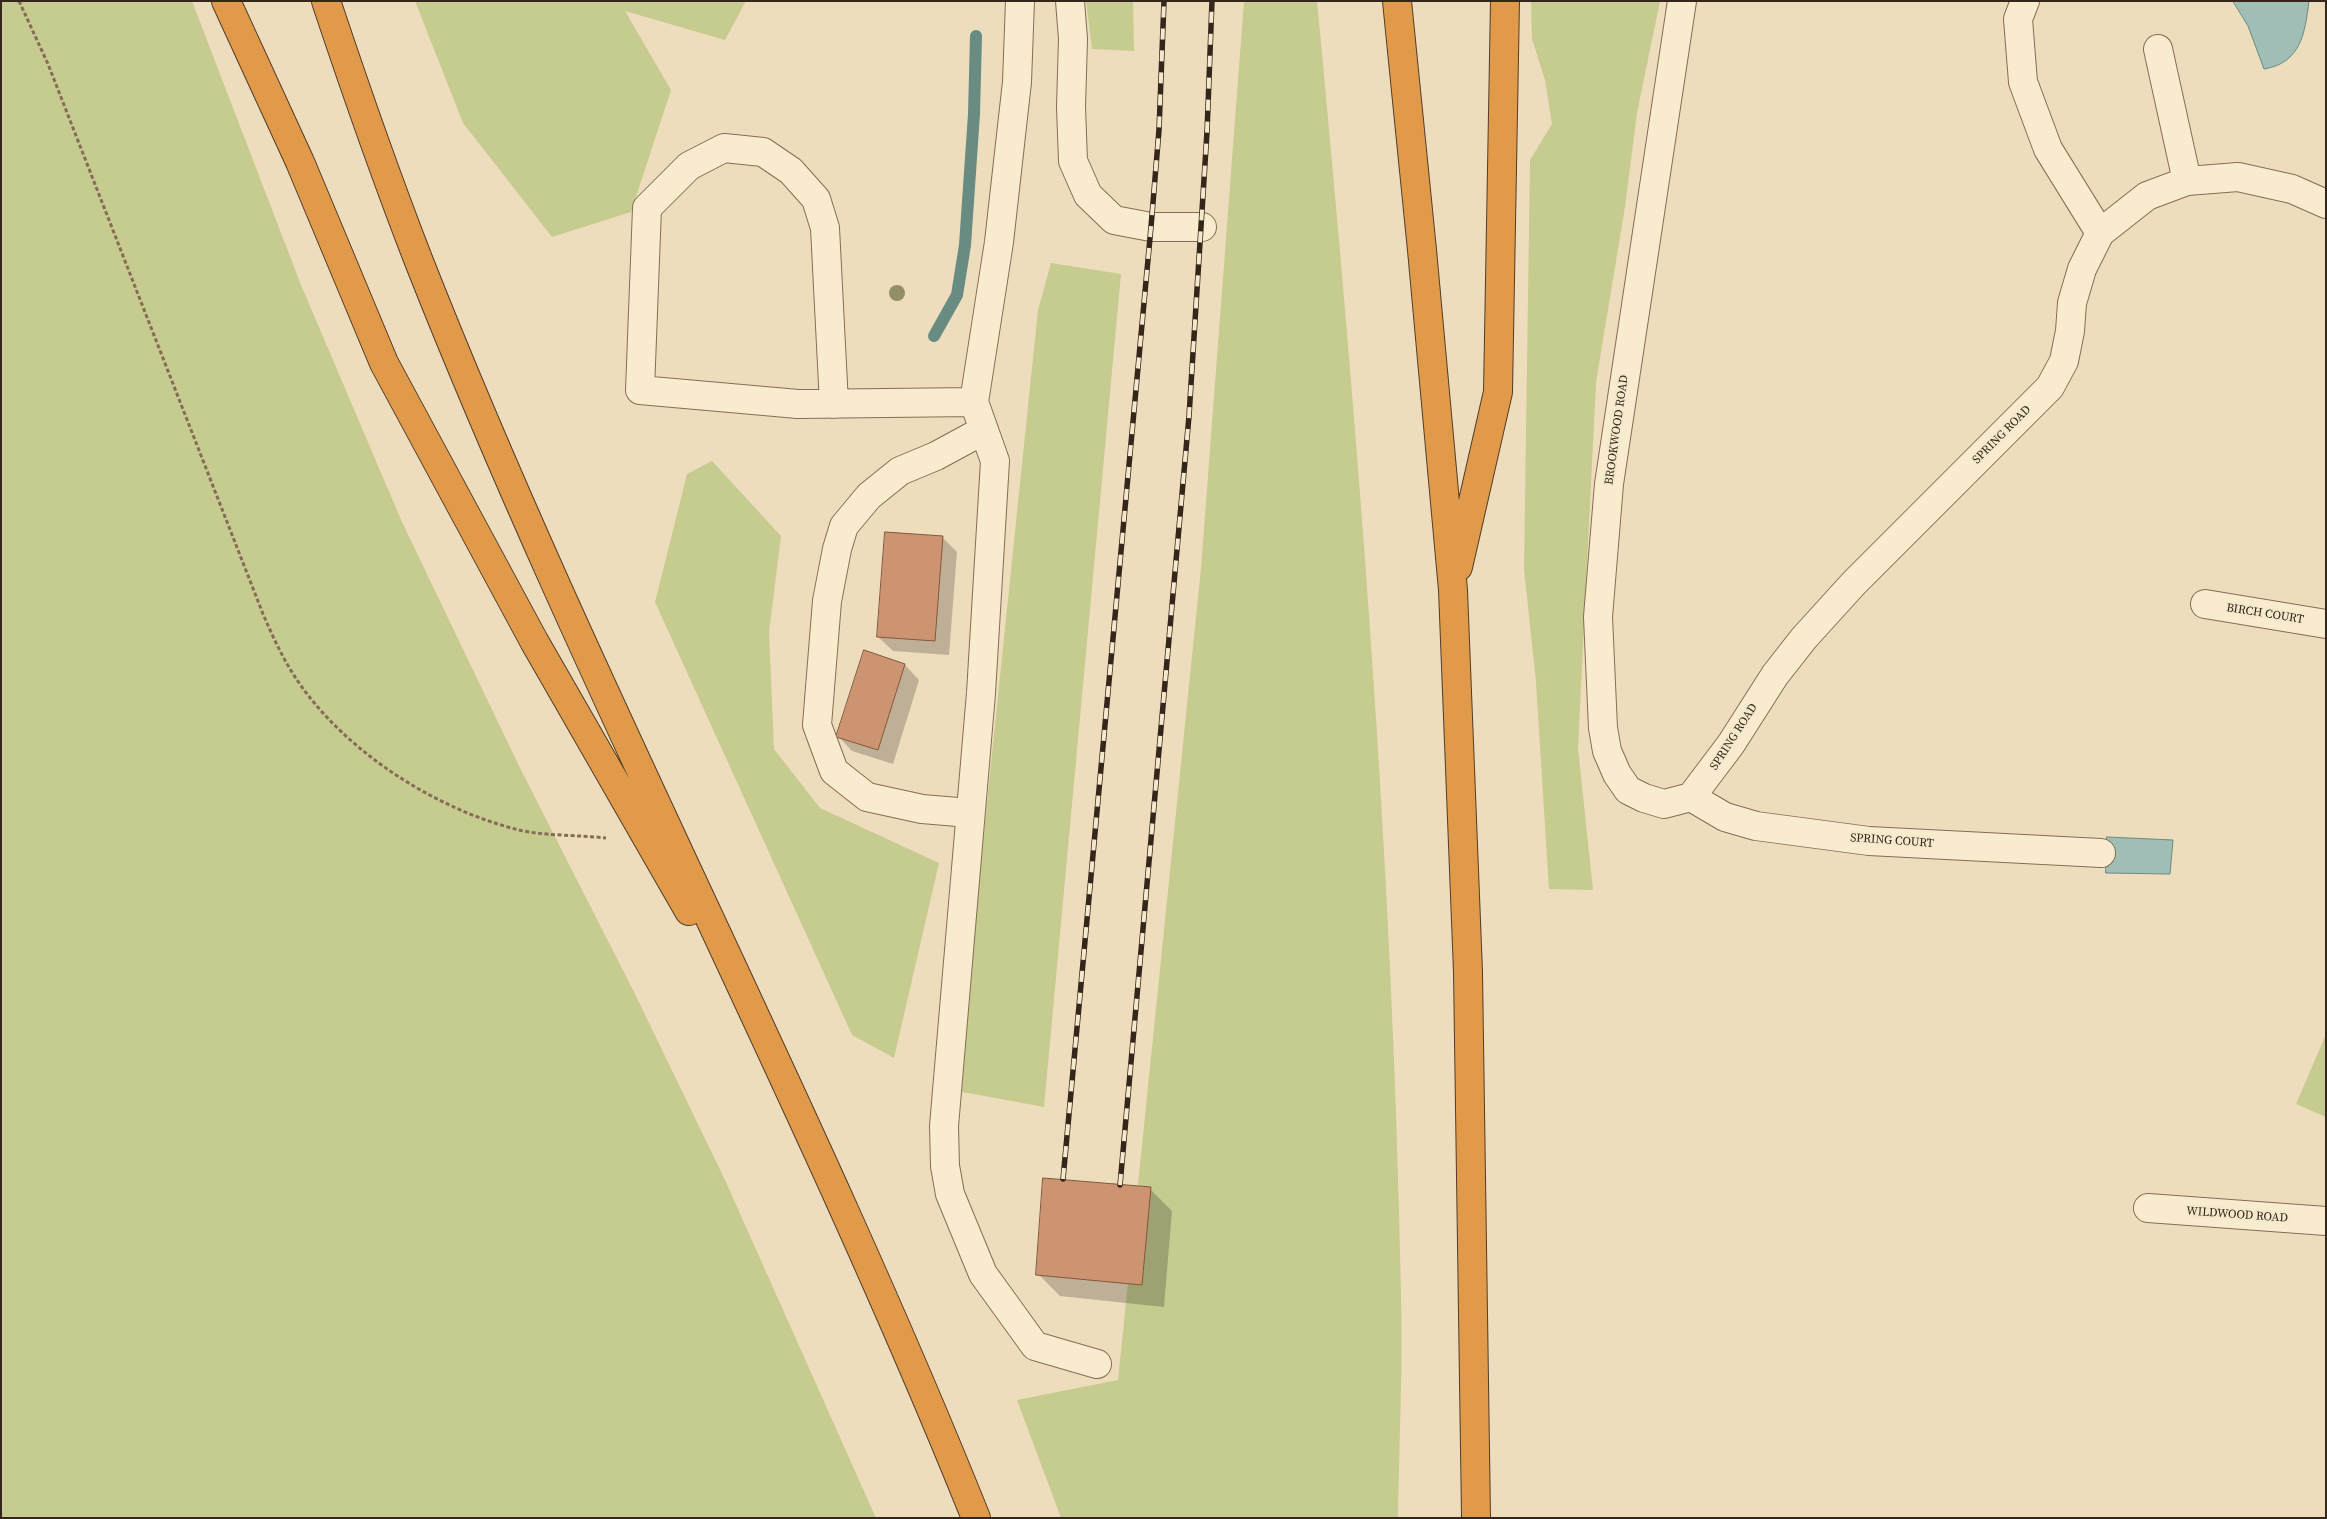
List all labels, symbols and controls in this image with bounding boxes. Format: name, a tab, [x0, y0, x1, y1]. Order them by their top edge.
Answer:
street label: BROOKWOOD ROAD	[1602, 374, 1632, 486]
street label: SPRING ROAD	[1970, 403, 2034, 467]
street label: BIRCH COURT	[2225, 601, 2305, 627]
street label: SPRING ROAD	[1707, 701, 1761, 773]
street label: SPRING COURT	[1850, 831, 1934, 851]
street label: WILDWOOD ROAD	[2186, 1204, 2288, 1226]

